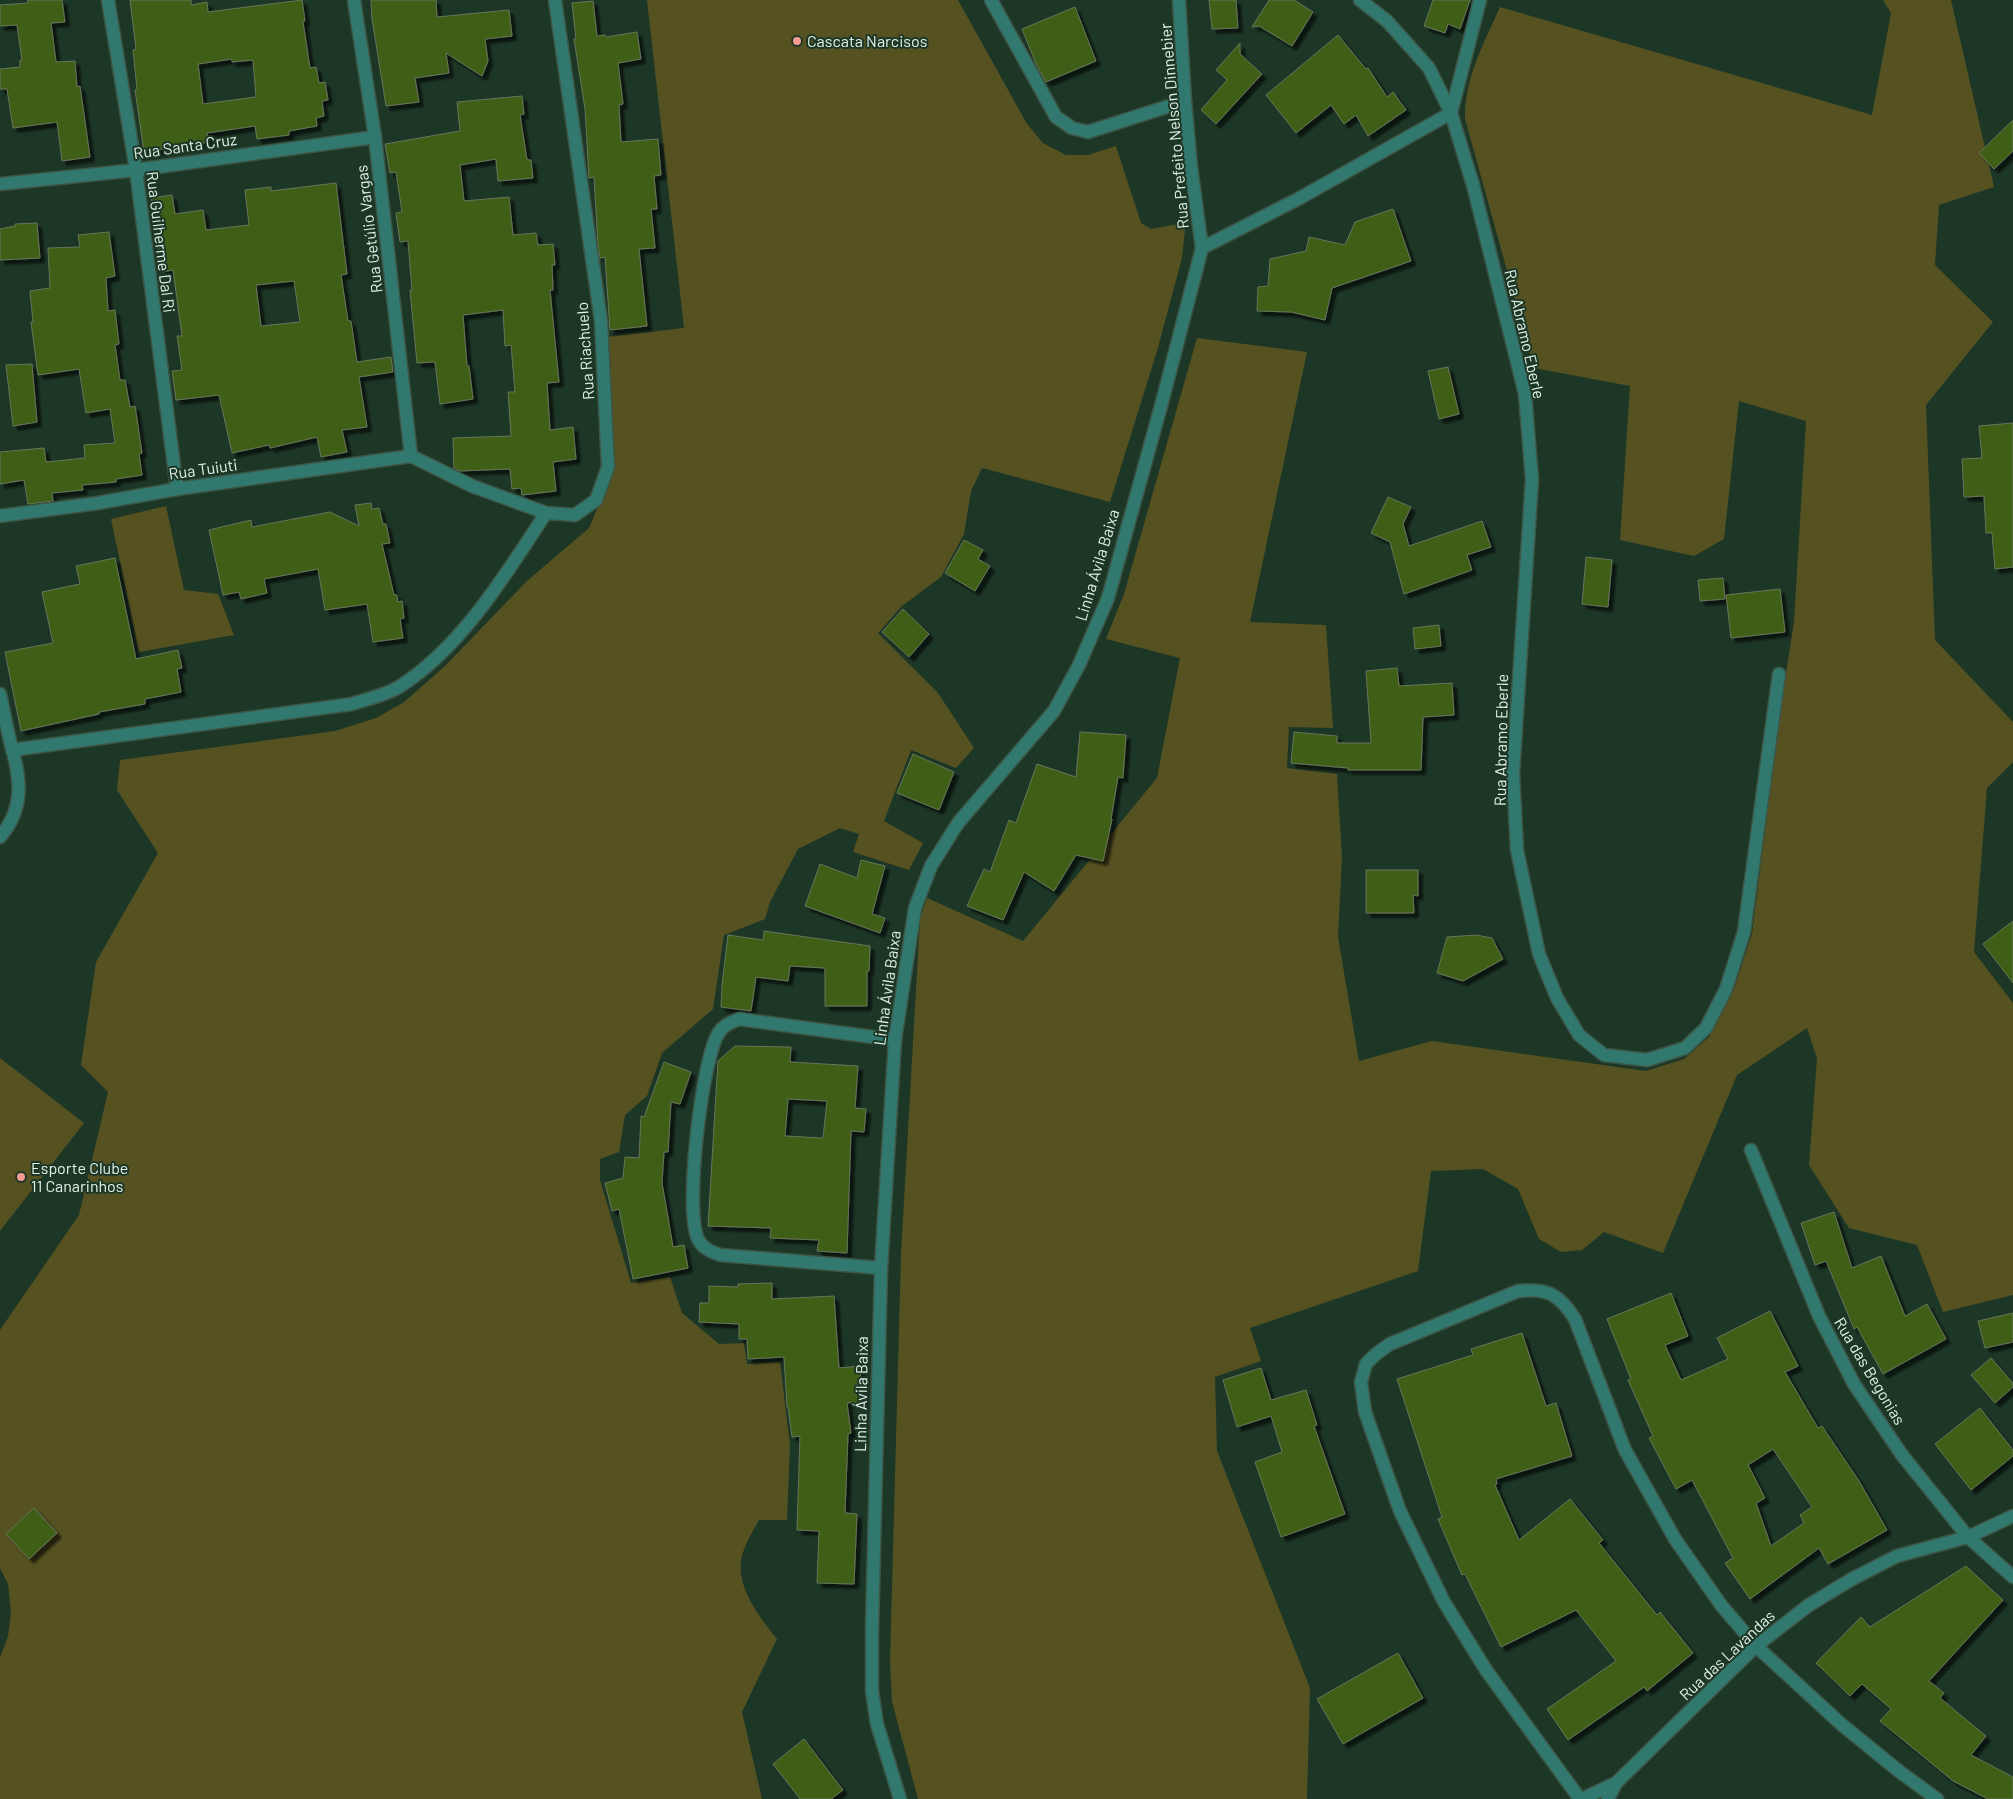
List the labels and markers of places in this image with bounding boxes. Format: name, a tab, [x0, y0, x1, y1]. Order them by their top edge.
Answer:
place label: Cascata Narcisos	[807, 31, 927, 50]
marker: Cascata Narcisos	[791, 35, 803, 47]
place label: Esporte Clube 11 Canarinhos	[31, 1158, 128, 1195]
marker: Esporte Clube 11 Canarinhos	[15, 1171, 27, 1183]

